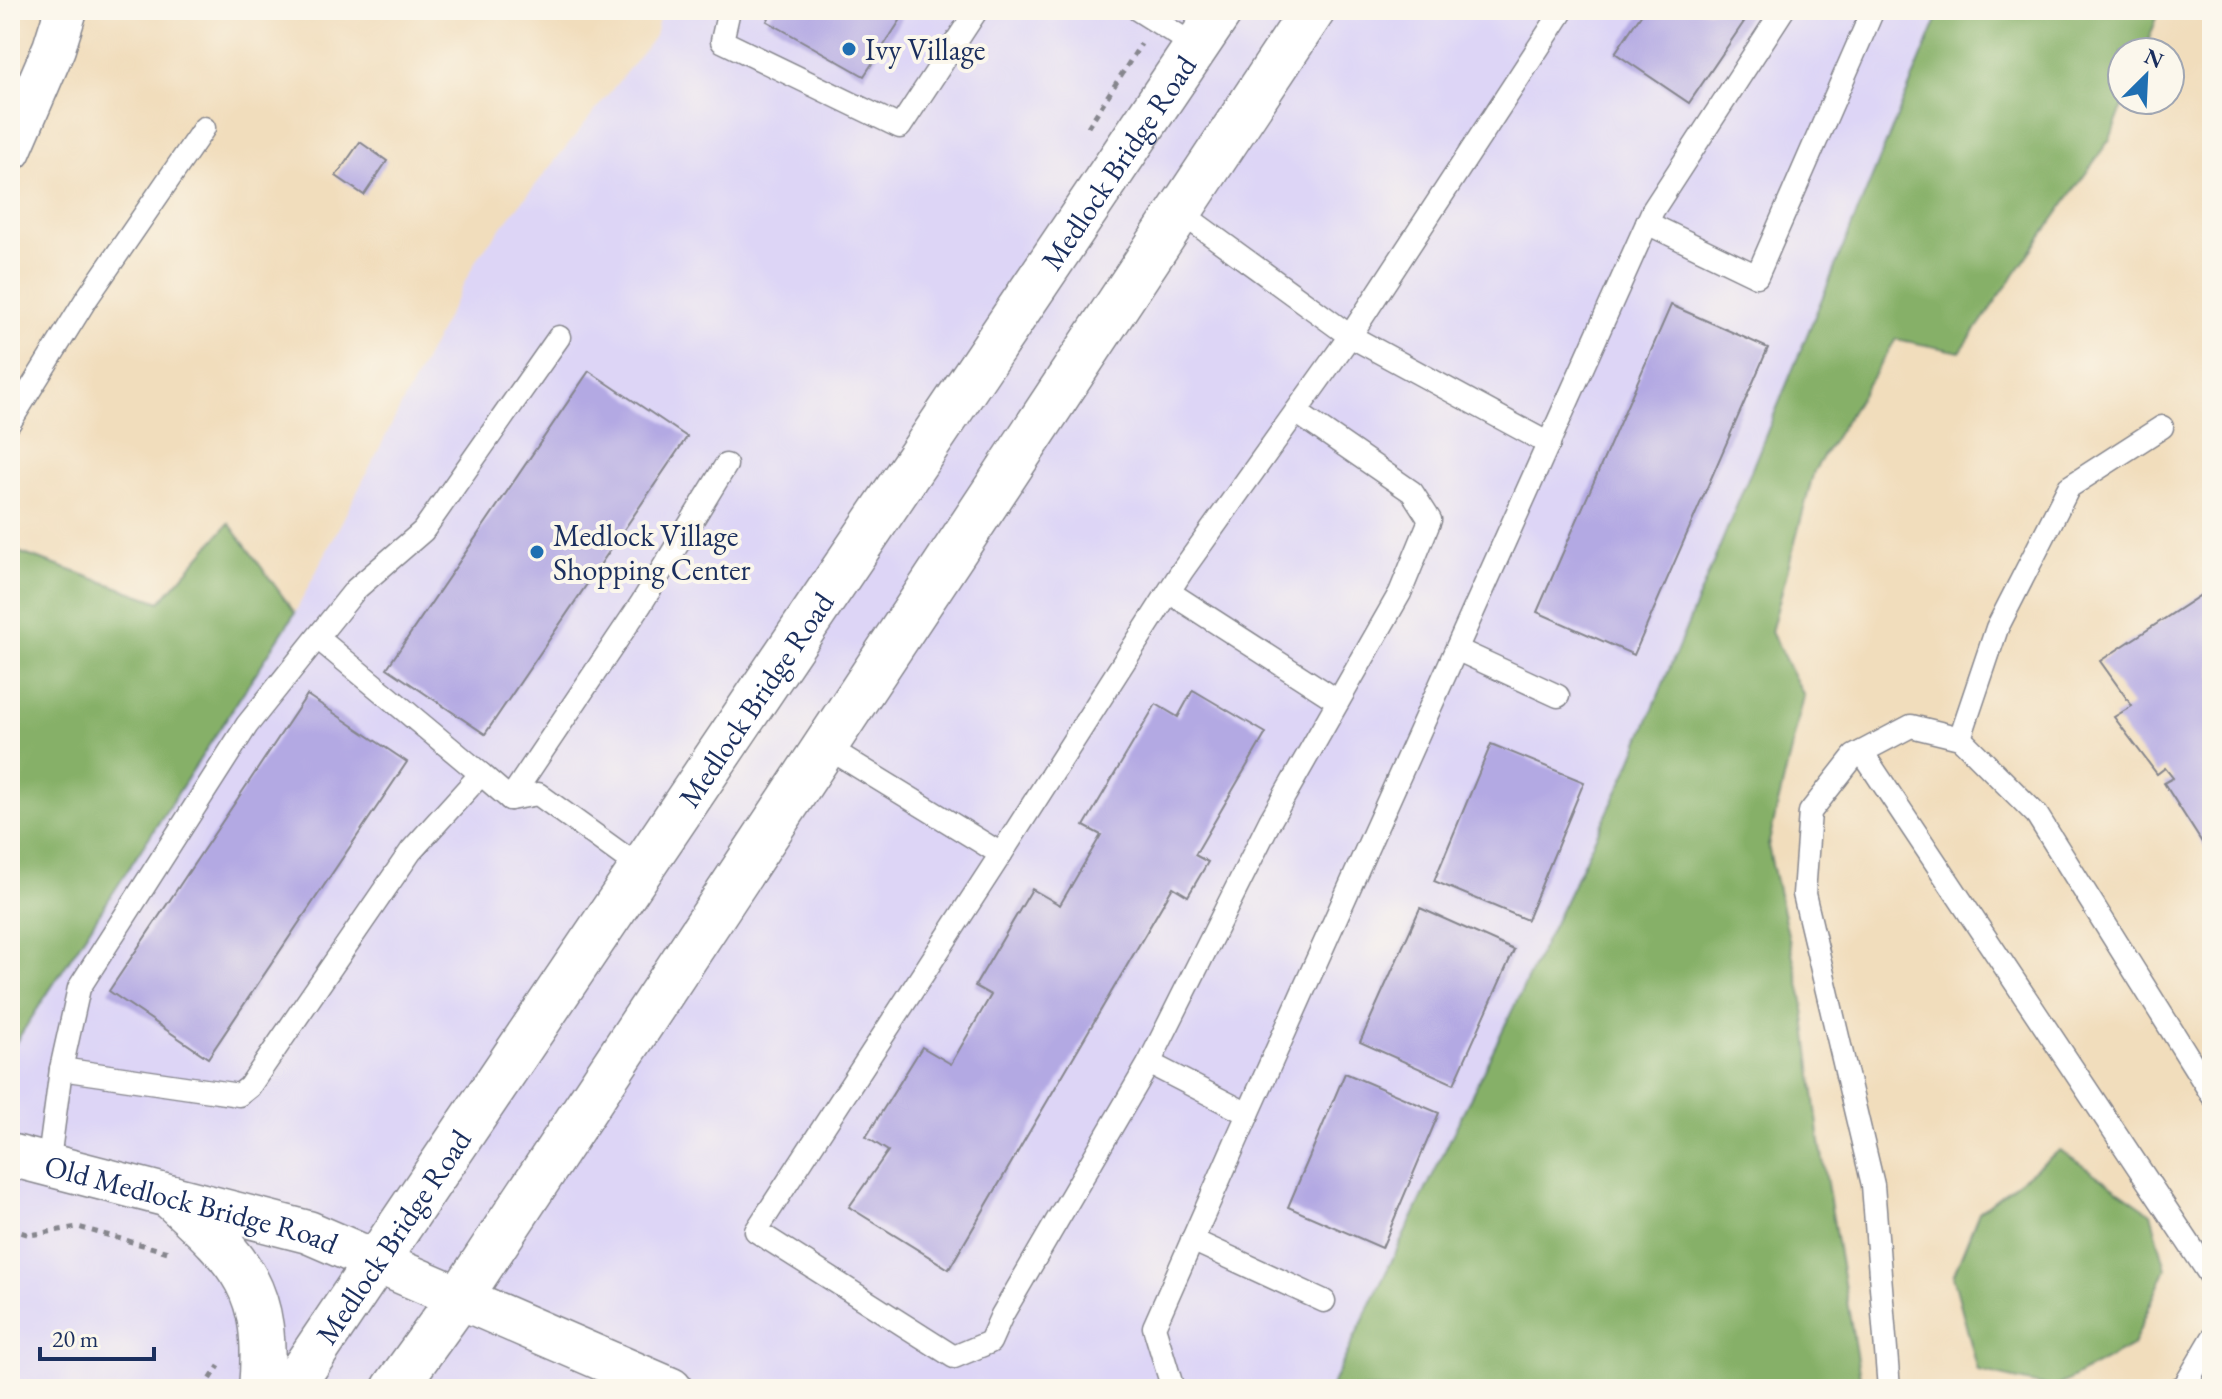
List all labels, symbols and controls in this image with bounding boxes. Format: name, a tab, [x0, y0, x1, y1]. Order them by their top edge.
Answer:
place label: Ivy Village	[865, 30, 986, 69]
north arrow	[2106, 36, 2186, 116]
marker: Ivy Village	[840, 40, 858, 58]
text: N	[2140, 41, 2168, 75]
street label: Medlock Bridge Road	[1032, 47, 1205, 277]
place label: Medlock Village Shopping Center	[553, 516, 751, 589]
marker: Medlock Village Shopping Center	[528, 543, 546, 561]
street label: Medlock Bridge Road	[669, 584, 842, 814]
street label: Medlock Bridge Road	[307, 1121, 480, 1351]
street label: Old Medlock Bridge Road	[41, 1145, 345, 1263]
scale bar	[40, 1311, 154, 1361]
text: 20 m	[52, 1323, 99, 1354]

